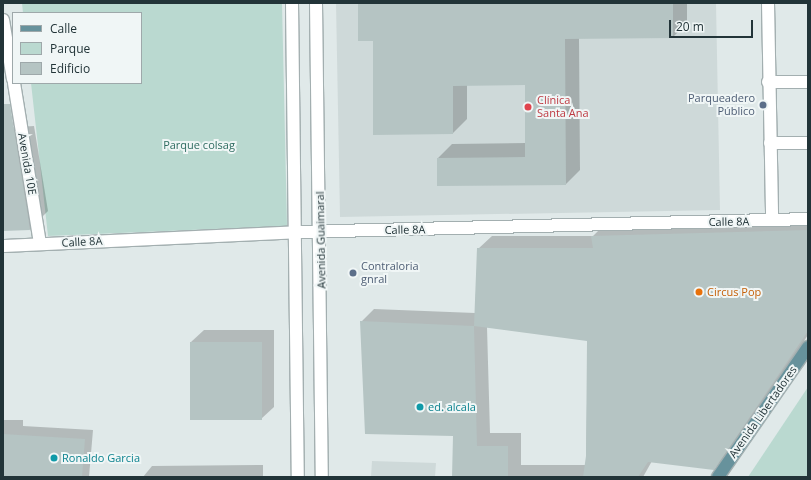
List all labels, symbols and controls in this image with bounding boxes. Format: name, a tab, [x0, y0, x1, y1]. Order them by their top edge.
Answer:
legend	[12, 12, 142, 84]
scale bar	[671, 12, 755, 38]
text: 20 m	[676, 18, 704, 35]
text: Calle	[50, 20, 77, 37]
text: Parque	[50, 40, 90, 57]
text: Edificio	[50, 60, 90, 77]
place label: Parqueadero Público	[688, 92, 755, 118]
place label: Clínica Santa Ana	[537, 94, 589, 120]
marker: Parqueadero Público	[758, 100, 768, 110]
marker: Clínica Santa Ana	[522, 101, 534, 113]
street label: Avenida 10E	[15, 132, 39, 196]
park label: Parque colsag	[163, 138, 235, 152]
street label: Avenida Guaimaral	[314, 191, 328, 289]
street label: Calle 8A	[708, 215, 750, 229]
street label: Calle 8A	[384, 223, 426, 237]
street label: Calle 8A	[61, 234, 103, 250]
place label: Contraloria gnral	[361, 260, 419, 286]
marker: Contraloria gnral	[348, 268, 358, 278]
place label: Circus Pop	[707, 285, 761, 299]
marker: Circus Pop	[694, 287, 704, 297]
street label: Avenida Libertadores	[726, 364, 800, 460]
place label: ed. alcala	[428, 400, 476, 414]
marker: ed. alcala	[415, 402, 425, 412]
place label: Ronaldo Garcia	[62, 451, 140, 465]
marker: Ronaldo Garcia	[49, 453, 59, 463]

